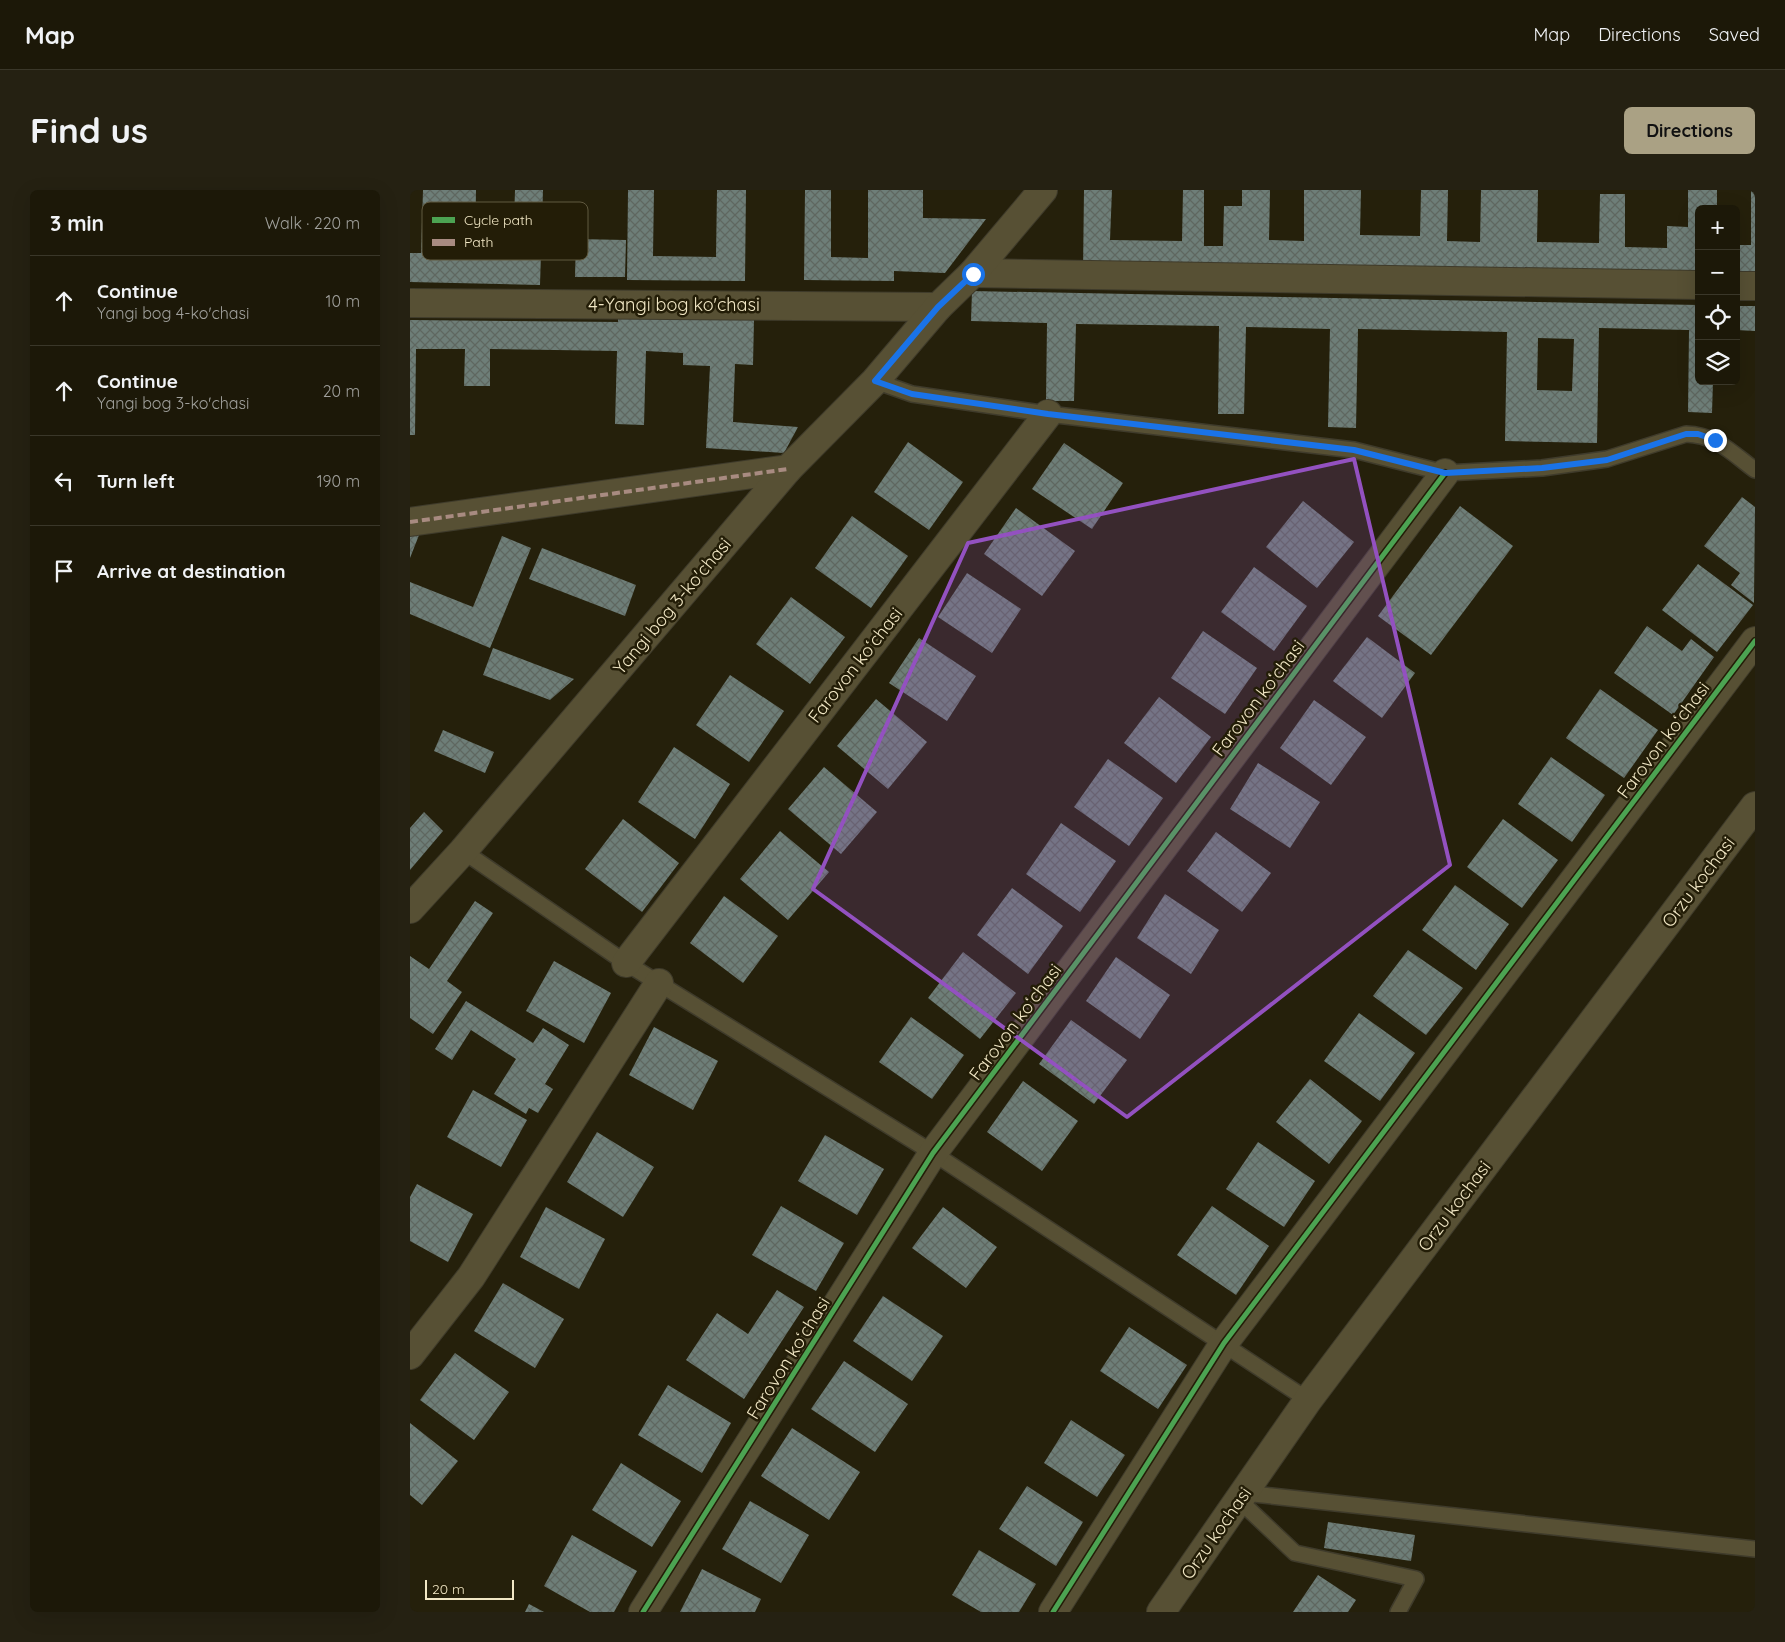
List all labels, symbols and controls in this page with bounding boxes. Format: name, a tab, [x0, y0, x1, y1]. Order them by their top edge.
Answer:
text: Map	[25, 20, 75, 50]
text: Map	[1533, 23, 1570, 46]
text: Directions	[1598, 23, 1681, 46]
text: Saved	[1709, 23, 1760, 46]
button: Directions	[1624, 107, 1755, 154]
text: Find us	[30, 108, 148, 152]
legend	[422, 202, 588, 260]
map controls	[1695, 205, 1740, 385]
button: +	[1695, 205, 1740, 250]
text: 3 min	[50, 210, 104, 236]
text: Cycle path	[464, 211, 533, 229]
text: Walk · 220 m	[265, 213, 360, 233]
text: Path	[464, 233, 493, 251]
button: −	[1695, 250, 1740, 295]
route start	[962, 263, 985, 286]
text: Continue	[97, 279, 178, 303]
icon: ahead	[50, 287, 78, 315]
text: 10 m	[326, 291, 360, 311]
street label: 4-Yangi bog koʼchasi	[588, 293, 760, 316]
button: locate	[1695, 295, 1740, 340]
text: Yangi bog 4-koʼchasi	[97, 303, 250, 323]
button: layers	[1695, 340, 1740, 385]
text: Continue	[97, 369, 178, 393]
icon: ahead	[50, 377, 78, 405]
text: 20 m	[323, 381, 360, 401]
text: Yangi bog 3-koʼchasi	[97, 393, 249, 413]
route end	[1704, 429, 1727, 452]
icon: left	[50, 467, 78, 495]
text: Turn left	[97, 469, 175, 493]
text: 190 m	[317, 471, 360, 491]
street label: Yangi bog 3-koʼchasi	[608, 533, 736, 679]
icon: arrive	[50, 557, 78, 585]
text: Arrive at destination	[97, 559, 286, 583]
street label: Farovon koʻchasi	[803, 603, 907, 727]
street label: Farovon koʻchasi	[1207, 635, 1309, 761]
street label: Farovon koʻchasi	[1612, 677, 1714, 803]
street label: Orzu kochasi	[1657, 832, 1739, 932]
street label: Farovon koʻchasi	[964, 959, 1066, 1085]
street label: Orzu kochasi	[1413, 1156, 1495, 1256]
street label: Farovon koʻchasi	[741, 1292, 835, 1424]
street label: Orzu kochasi	[1176, 1482, 1256, 1584]
scale bar	[425, 1577, 514, 1600]
text: 20 m	[432, 1580, 465, 1598]

